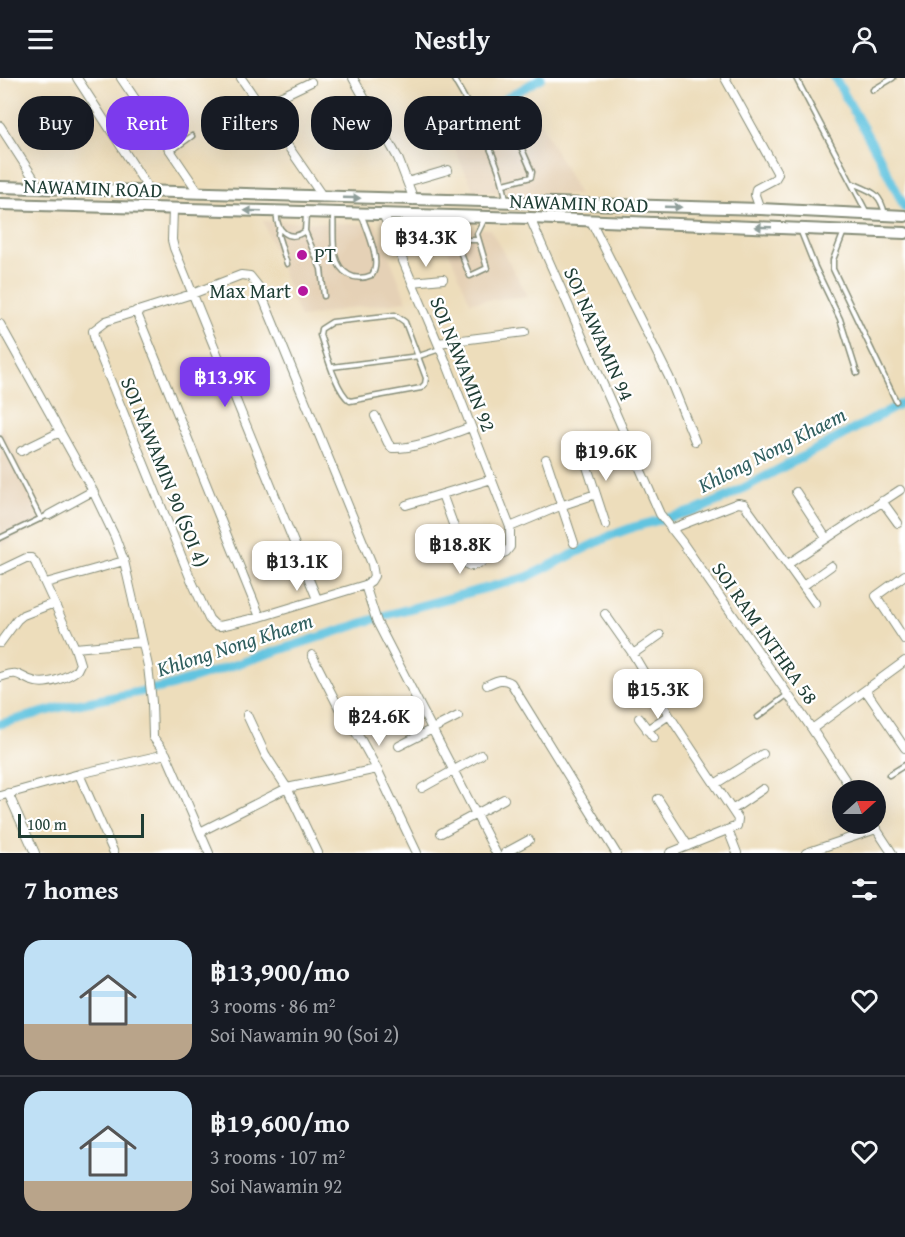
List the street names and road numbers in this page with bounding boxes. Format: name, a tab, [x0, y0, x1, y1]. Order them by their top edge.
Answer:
street label: NAWAMIN ROAD	[23, 171, 163, 204]
street label: NAWAMIN ROAD	[509, 186, 649, 219]
street label: SOI NAWAMIN 94	[557, 262, 642, 405]
street label: SOI NAWAMIN 92	[423, 292, 504, 436]
street label: SOI NAWAMIN 90 (SOI 4)	[114, 372, 217, 571]
street label: SOI RAM INTHRA 58	[705, 556, 825, 710]

